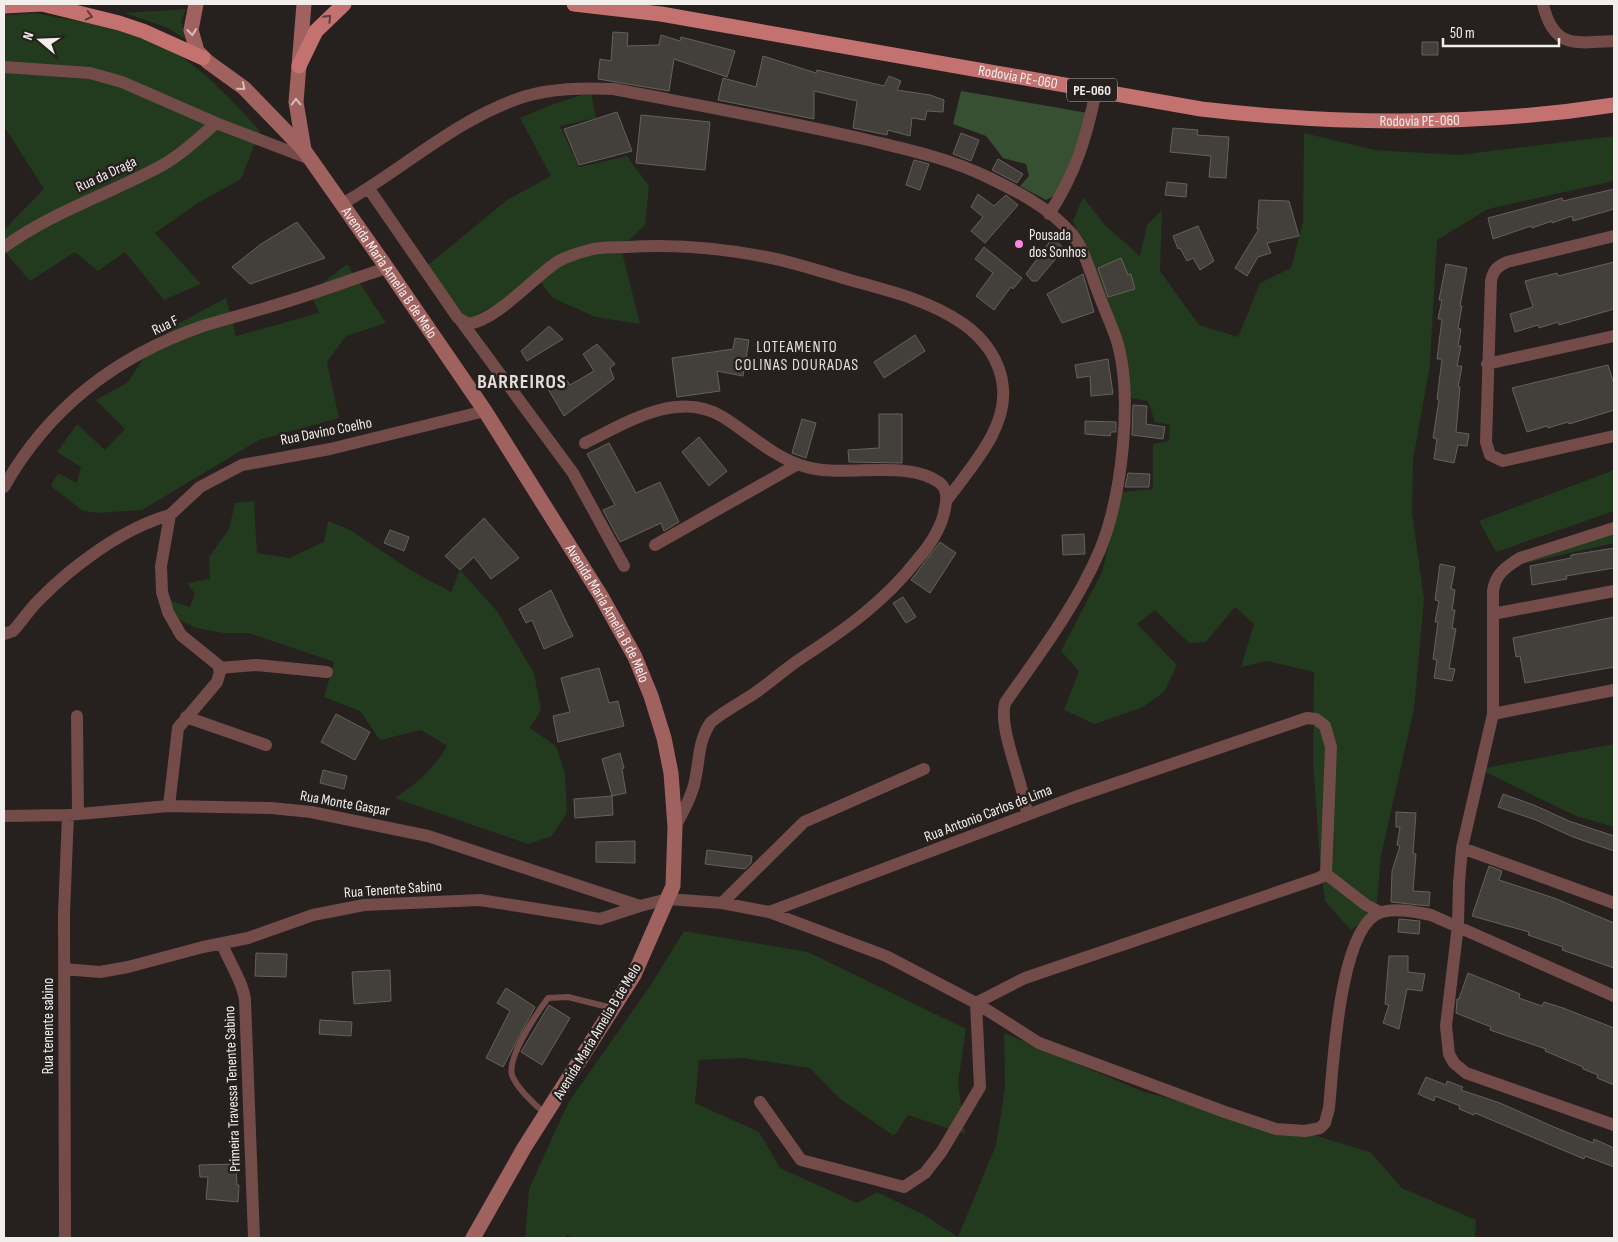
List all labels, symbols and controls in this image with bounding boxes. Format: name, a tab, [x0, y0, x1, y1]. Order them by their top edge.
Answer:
one-way arrow	[85, 10, 94, 21]
north arrow	[15, 15, 65, 65]
one-way arrow	[322, 15, 331, 24]
scale bar	[1443, 15, 1559, 47]
text: 50 m	[1450, 24, 1475, 43]
one-way arrow	[186, 28, 197, 36]
text: N	[19, 30, 37, 42]
street label: Rodovia PE-060	[977, 61, 1059, 94]
road number: PE-060	[1067, 78, 1117, 102]
one-way arrow	[236, 81, 245, 90]
one-way arrow	[291, 98, 302, 106]
street label: Rodovia PE-060	[1379, 111, 1460, 131]
street label: Rua da Draga	[73, 152, 140, 197]
street label: Avenida Maria Amelia B de Melo	[336, 203, 441, 342]
place label: Pousada dos Sonhos	[1029, 226, 1086, 262]
marker: Pousada dos Sonhos	[1013, 238, 1025, 250]
street label: Rua F	[149, 311, 182, 340]
district label: LOTEAMENTO COLINAS DOURADAS	[735, 338, 859, 375]
district label: BARREIROS	[477, 370, 567, 394]
street label: Rua Davino Coelho	[279, 413, 373, 450]
street label: Avenida Maria Amelia B de Melo	[560, 540, 653, 685]
street label: Rua Antonio Carlos de Lima	[922, 780, 1055, 847]
street label: Rua Monte Gaspar	[299, 786, 392, 821]
street label: Rua Tenente Sabino	[343, 877, 443, 902]
street label: Avenida Maria Amelia B de Melo	[549, 960, 646, 1104]
street label: Rua tenente sabino	[39, 978, 58, 1074]
street label: Primeira Travessa Tenente Sabino	[220, 1006, 245, 1172]

